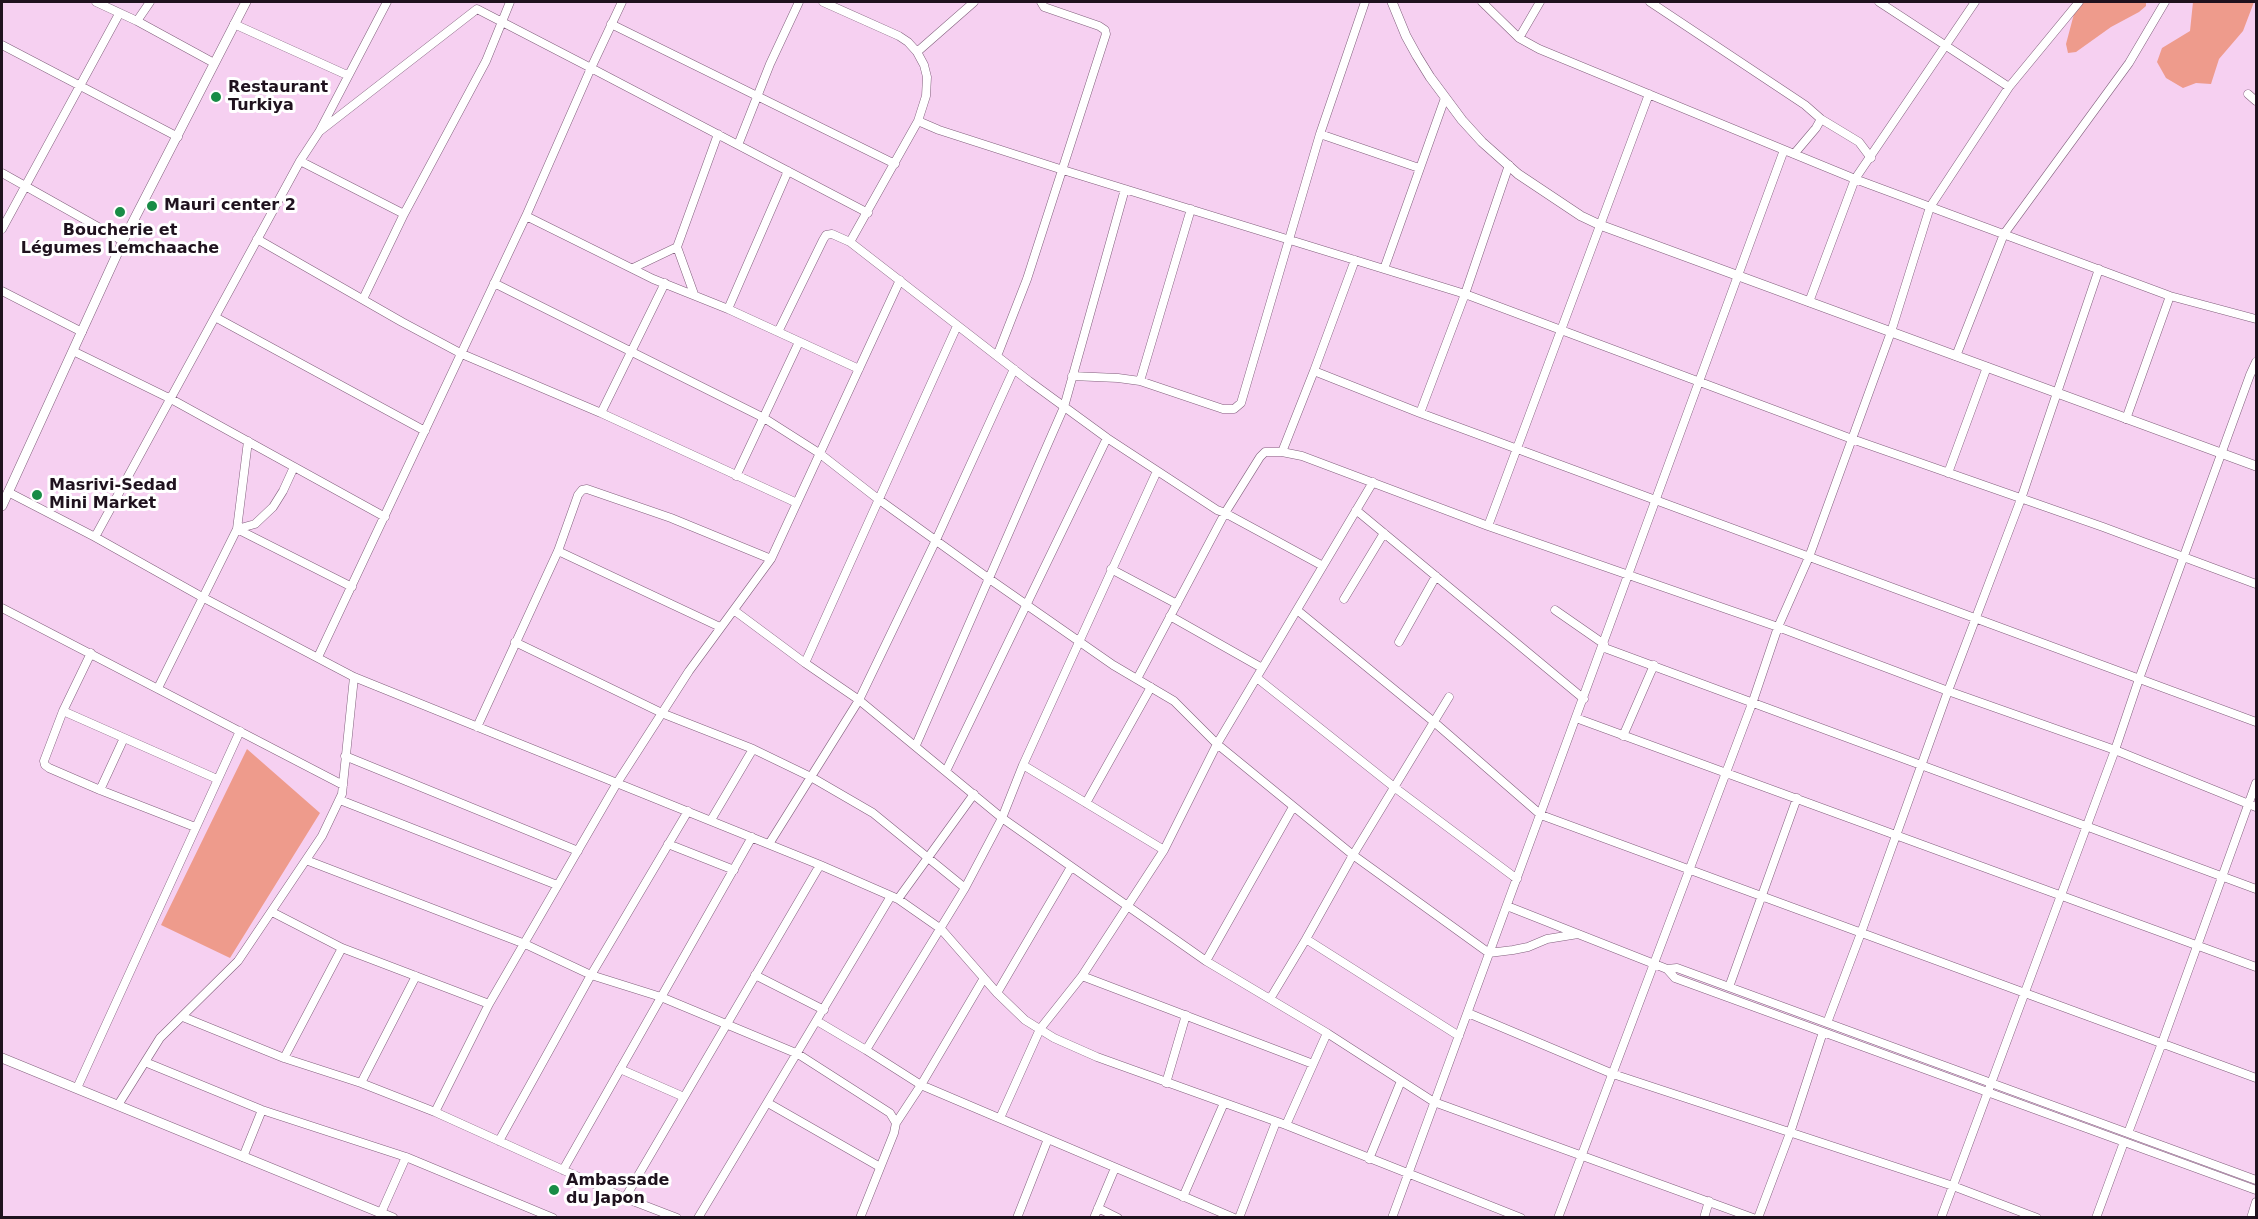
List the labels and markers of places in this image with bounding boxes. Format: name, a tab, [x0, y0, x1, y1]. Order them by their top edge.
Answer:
place label: Restaurant Turkiya	[228, 78, 328, 116]
marker: Restaurant Turkiya	[209, 90, 223, 104]
place label: Mauri center 2	[164, 196, 296, 216]
marker: Mauri center 2	[145, 199, 159, 213]
marker: Boucherie et Légumes Lemchaache	[113, 205, 127, 219]
place label: Boucherie et Légumes Lemchaache	[21, 221, 219, 259]
place label: Masrivi-Sedad Mini Market	[49, 476, 177, 514]
marker: Masrivi-Sedad Mini Market	[30, 488, 44, 502]
place label: Ambassade du Japon	[566, 1171, 669, 1209]
marker: Ambassade du Japon	[547, 1183, 561, 1197]

